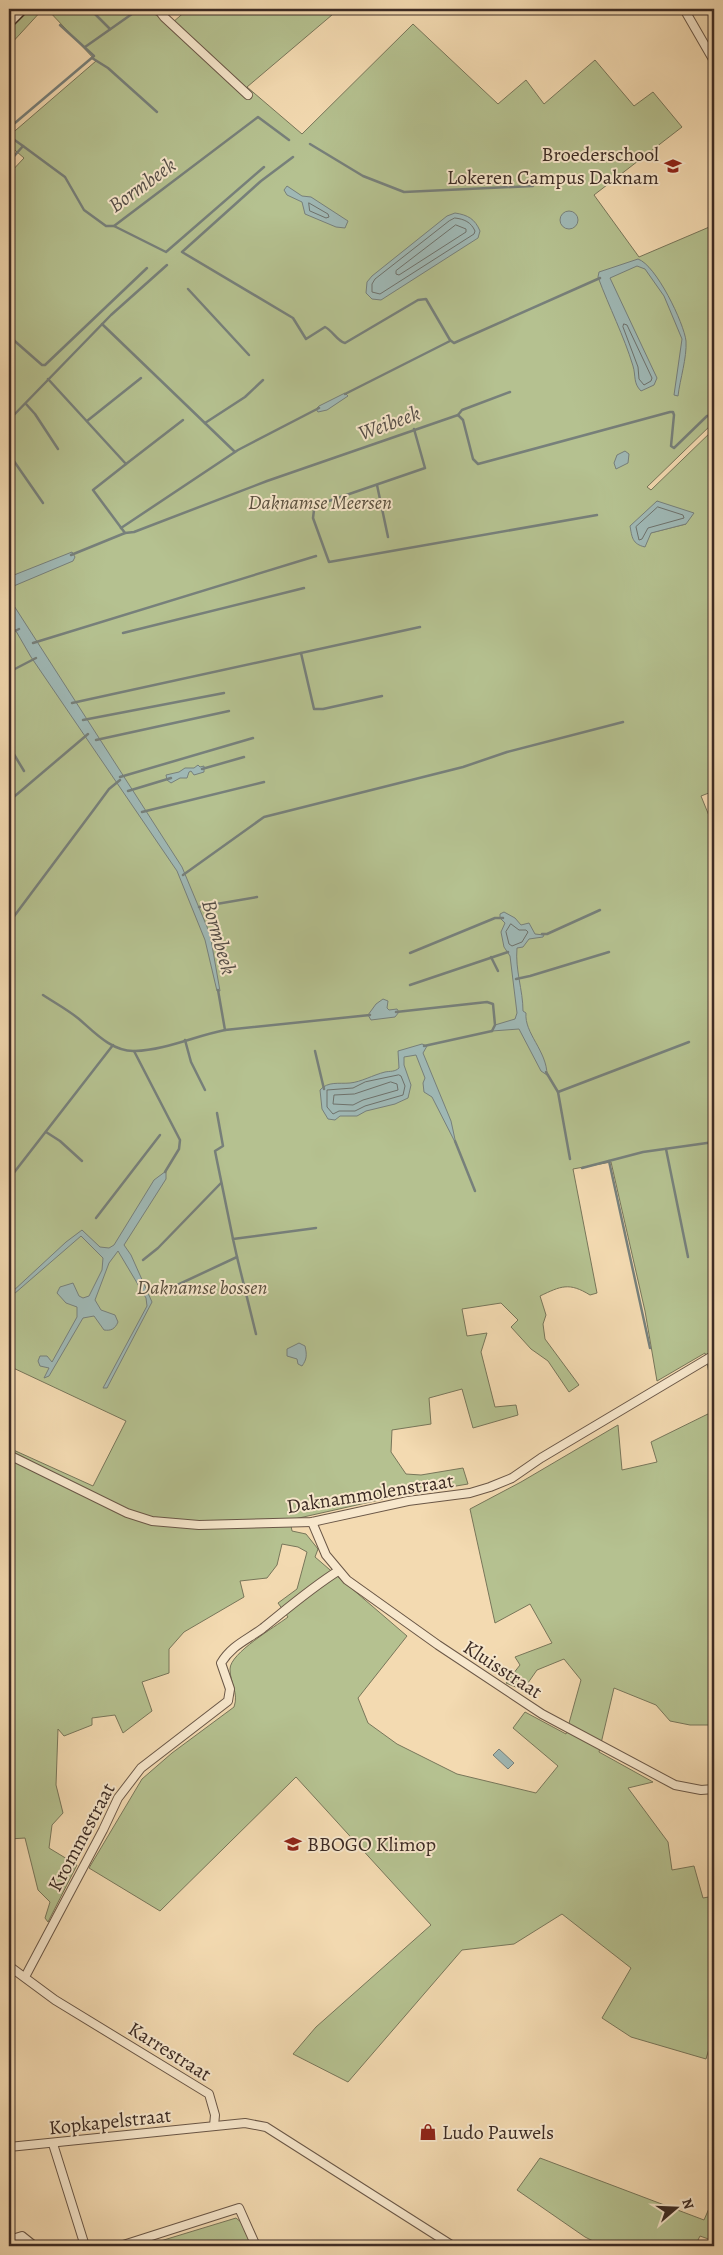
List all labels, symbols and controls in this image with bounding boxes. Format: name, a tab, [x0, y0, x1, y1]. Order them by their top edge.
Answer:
place label: Broederschool Lokeren Campus Daknam	[447, 141, 659, 191]
water label: Bormbeek	[103, 151, 181, 219]
school or university icon: Broederschool Lokeren Campus Daknam	[663, 156, 683, 176]
water label: Weibeek	[354, 399, 424, 447]
park label: Daknamse Meersen	[248, 489, 392, 516]
water label: Bormbeek	[195, 896, 243, 978]
park label: Daknamse bossen	[137, 1274, 267, 1301]
street label: Daknammolenstraat	[285, 1467, 456, 1520]
street label: Kluisstraat	[458, 1634, 548, 1705]
street label: Krommestraat	[41, 1778, 122, 1896]
place label: BBOGO Klimop	[307, 1831, 436, 1858]
school or university icon: BBOGO Klimop	[283, 1834, 303, 1854]
street label: Karrestraat	[123, 2015, 217, 2088]
street label: Kopkapelstraat	[47, 2102, 173, 2141]
place label: Ludo Pauwels	[442, 2119, 554, 2146]
shop icon: Ludo Pauwels	[418, 2122, 438, 2142]
north arrow	[650, 2182, 700, 2232]
text: N	[677, 2196, 698, 2212]

